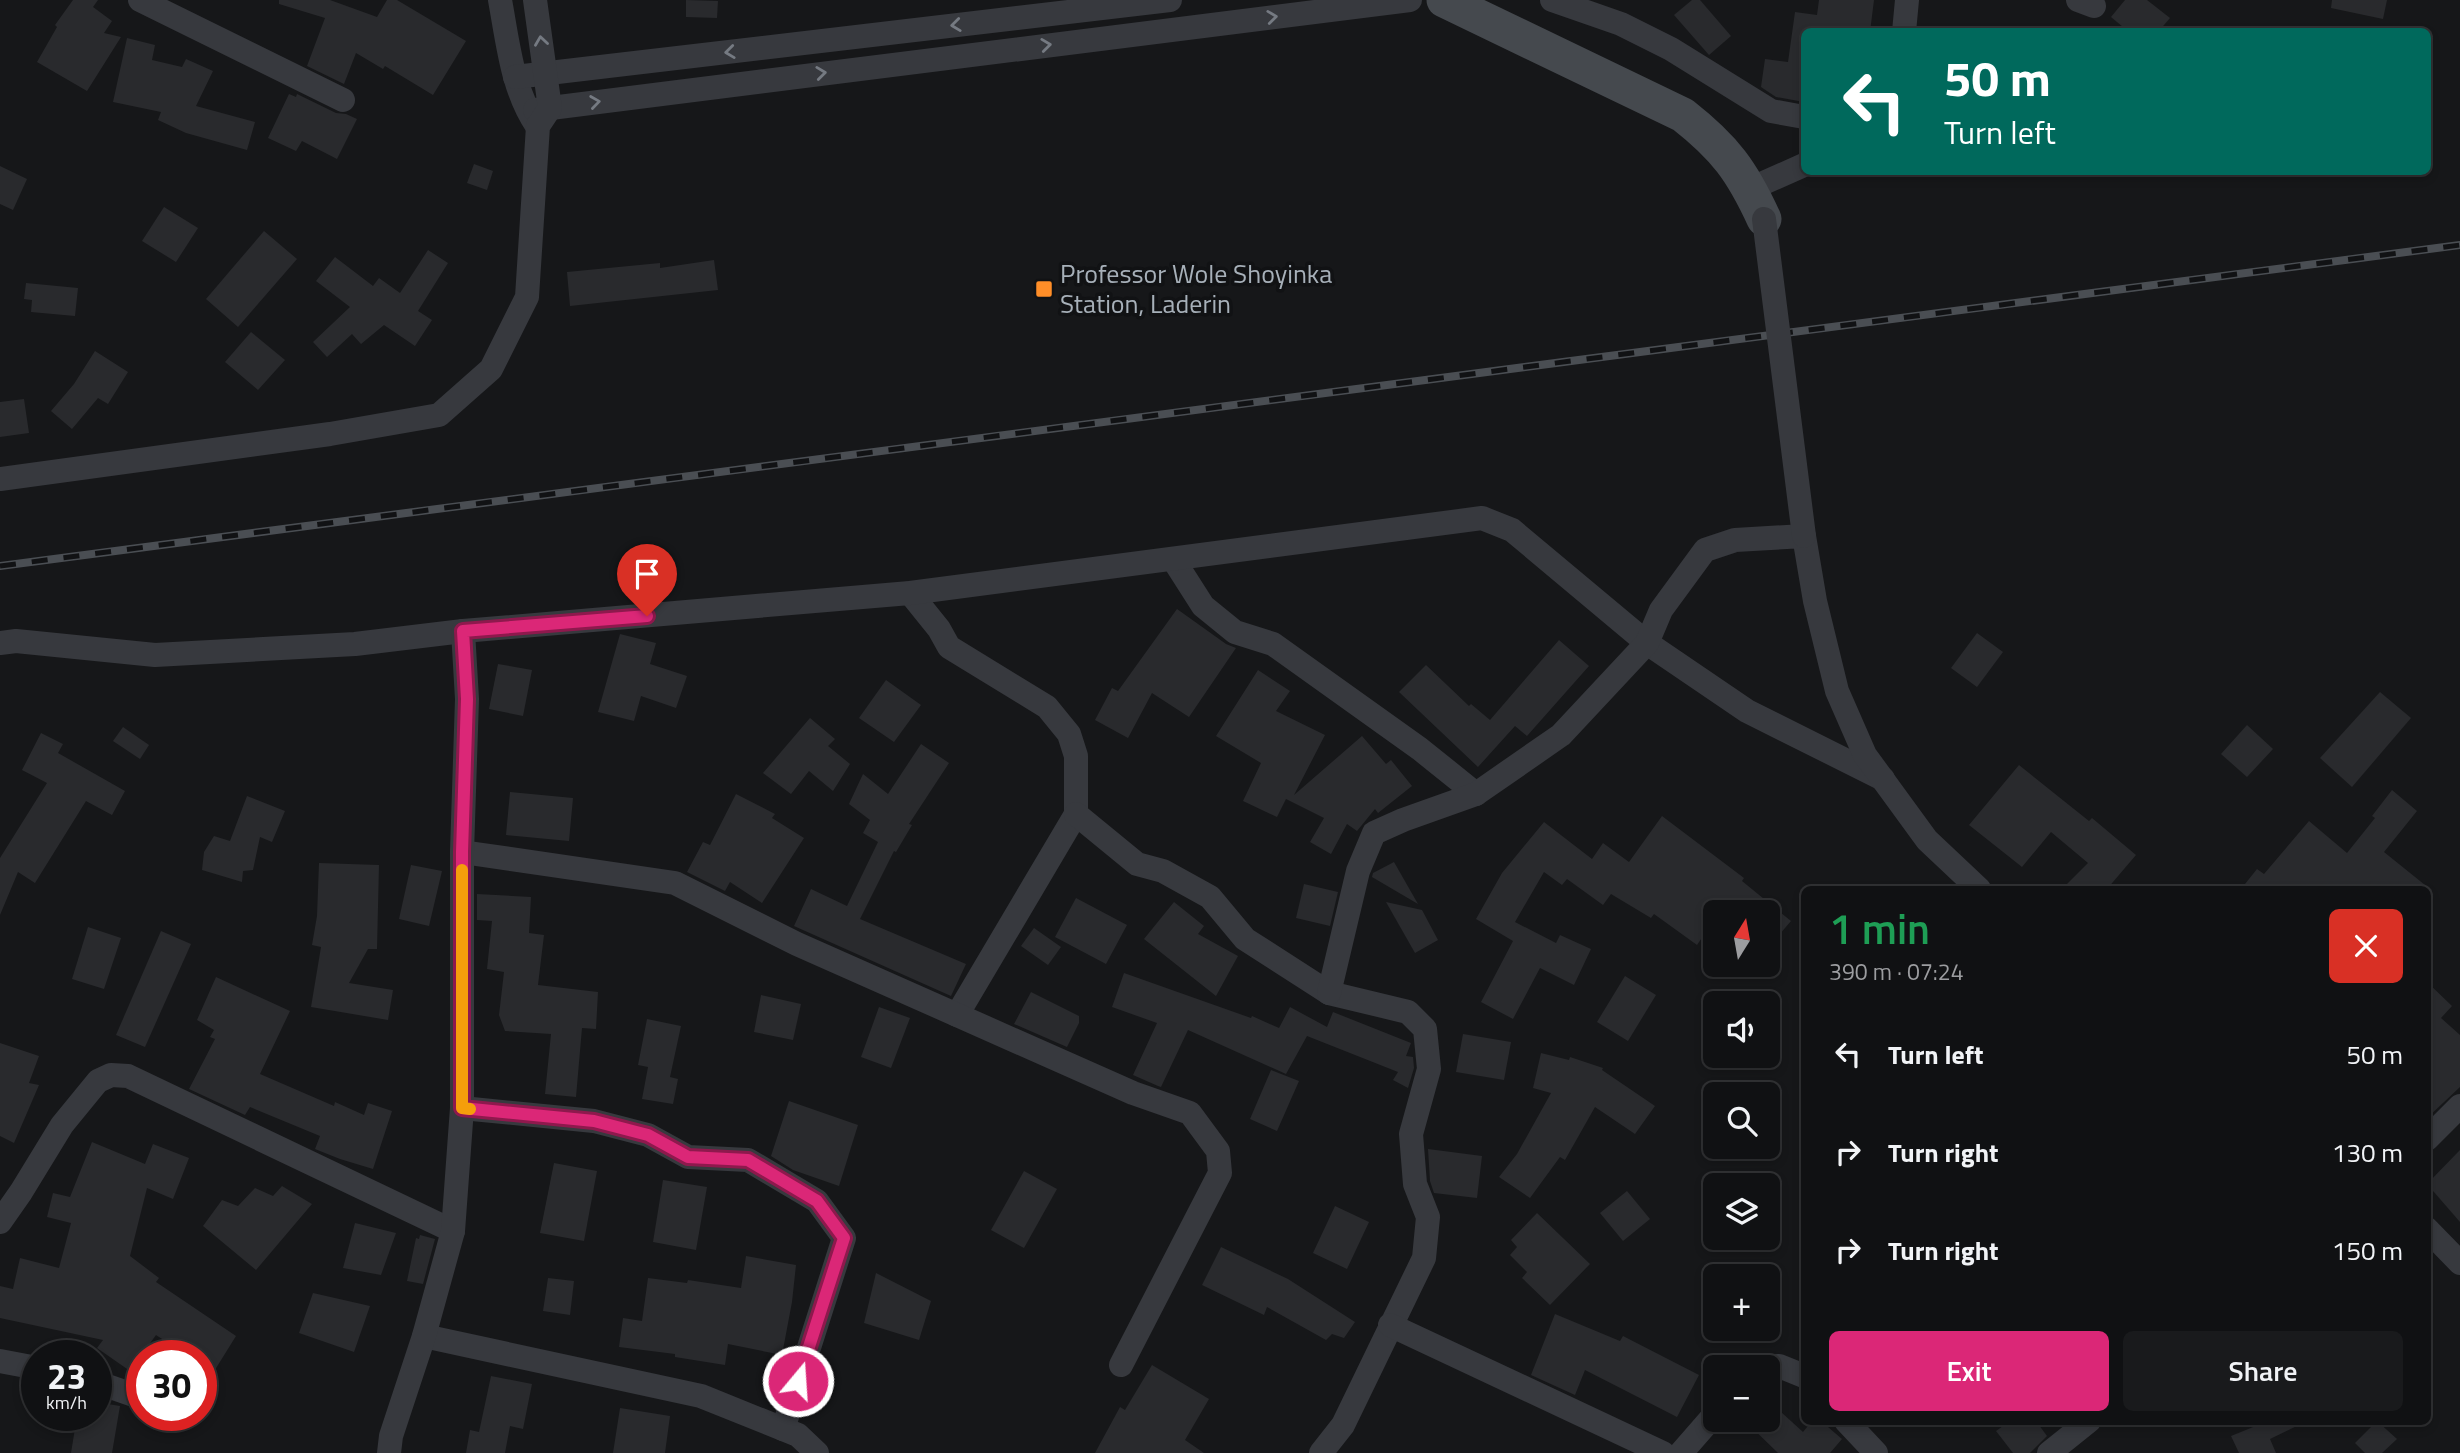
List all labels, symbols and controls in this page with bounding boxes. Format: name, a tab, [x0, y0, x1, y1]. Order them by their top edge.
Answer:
one-way arrow	[1266, 9, 1278, 24]
one-way arrow	[951, 18, 962, 33]
one-way arrow	[533, 35, 548, 46]
one-way arrow	[1041, 37, 1052, 52]
text: 50 m	[1944, 40, 2051, 115]
one-way arrow	[725, 44, 736, 59]
icon: left	[1829, 56, 1920, 147]
one-way arrow	[815, 66, 827, 81]
one-way arrow	[589, 95, 601, 110]
text: Turn left	[1944, 108, 2056, 156]
place label: Professor Wole Shoyinka Station, Laderin	[1060, 254, 1332, 323]
marker: Professor Wole Shoyinka Station, Laderin	[1034, 279, 1054, 299]
pin	[617, 544, 677, 616]
icon: arrive	[628, 555, 666, 593]
text: 1 min	[1829, 896, 1930, 960]
north arrow	[1703, 900, 1780, 976]
map controls	[1703, 900, 1780, 1432]
button: close	[2329, 909, 2403, 983]
text: 390 m · 07:24	[1829, 954, 1964, 989]
button: sound	[1703, 991, 1780, 1068]
icon: left	[1829, 1035, 1867, 1073]
text: Turn left	[1888, 1035, 1983, 1074]
text: 50 m	[2346, 1035, 2403, 1074]
button: search	[1703, 1082, 1780, 1159]
icon: right	[1829, 1133, 1867, 1171]
text: Turn right	[1888, 1133, 1999, 1172]
text: 130 m	[2332, 1133, 2403, 1172]
button: layers	[1703, 1173, 1780, 1250]
icon: right	[1829, 1231, 1867, 1269]
text: Turn right	[1888, 1231, 1999, 1270]
text: 150 m	[2332, 1231, 2403, 1270]
button: +	[1703, 1264, 1780, 1341]
button: Exit	[1829, 1331, 2109, 1411]
button: Share	[2123, 1331, 2403, 1411]
speed limit sign: 30	[126, 1340, 217, 1431]
position arrow	[761, 1344, 835, 1418]
text: 23	[47, 1349, 86, 1403]
button: −	[1703, 1355, 1780, 1432]
text: km/h	[46, 1389, 87, 1416]

